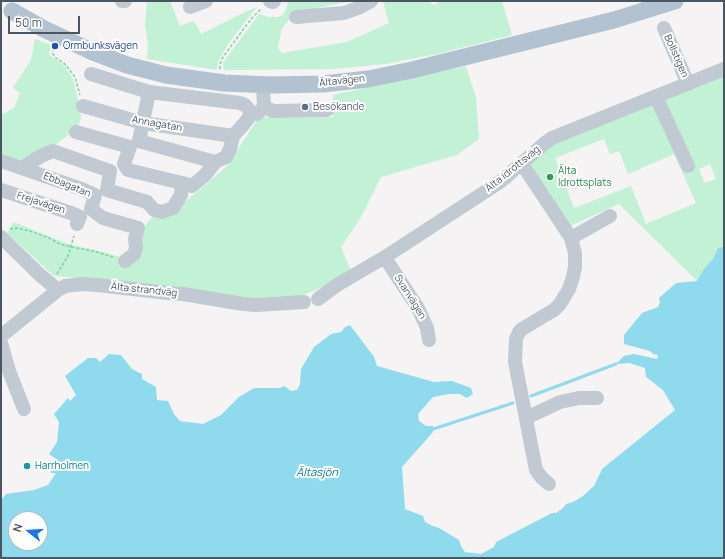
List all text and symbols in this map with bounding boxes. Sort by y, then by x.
scale bar [10,8,82,34]
text: 50 m [15,14,42,31]
street label: Bollstigen [661,33,691,79]
place label: Ormbunksvägen [63,40,138,52]
marker: Ormbunksvägen [50,41,60,51]
street label: Ältavägen [319,73,365,89]
place label: Besökande [313,101,364,113]
marker: Besökande [300,102,310,112]
street label: Annagatan [131,114,183,134]
street label: Älta idrottsväg [483,143,543,195]
place label: Älta Idrottsplats [558,165,611,188]
street label: Ebbagatan [42,170,92,200]
marker: Älta Idrottsplats [545,172,555,182]
street label: Frejavägen [15,190,67,216]
street label: Svanvägen [392,272,428,322]
street label: Älta strandväg [110,281,178,299]
place label: Harrholmen [35,460,89,472]
marker: Harrholmen [22,461,32,471]
water label: Ältasjön [296,466,338,480]
north arrow [8,511,48,551]
text: N [9,522,25,534]

